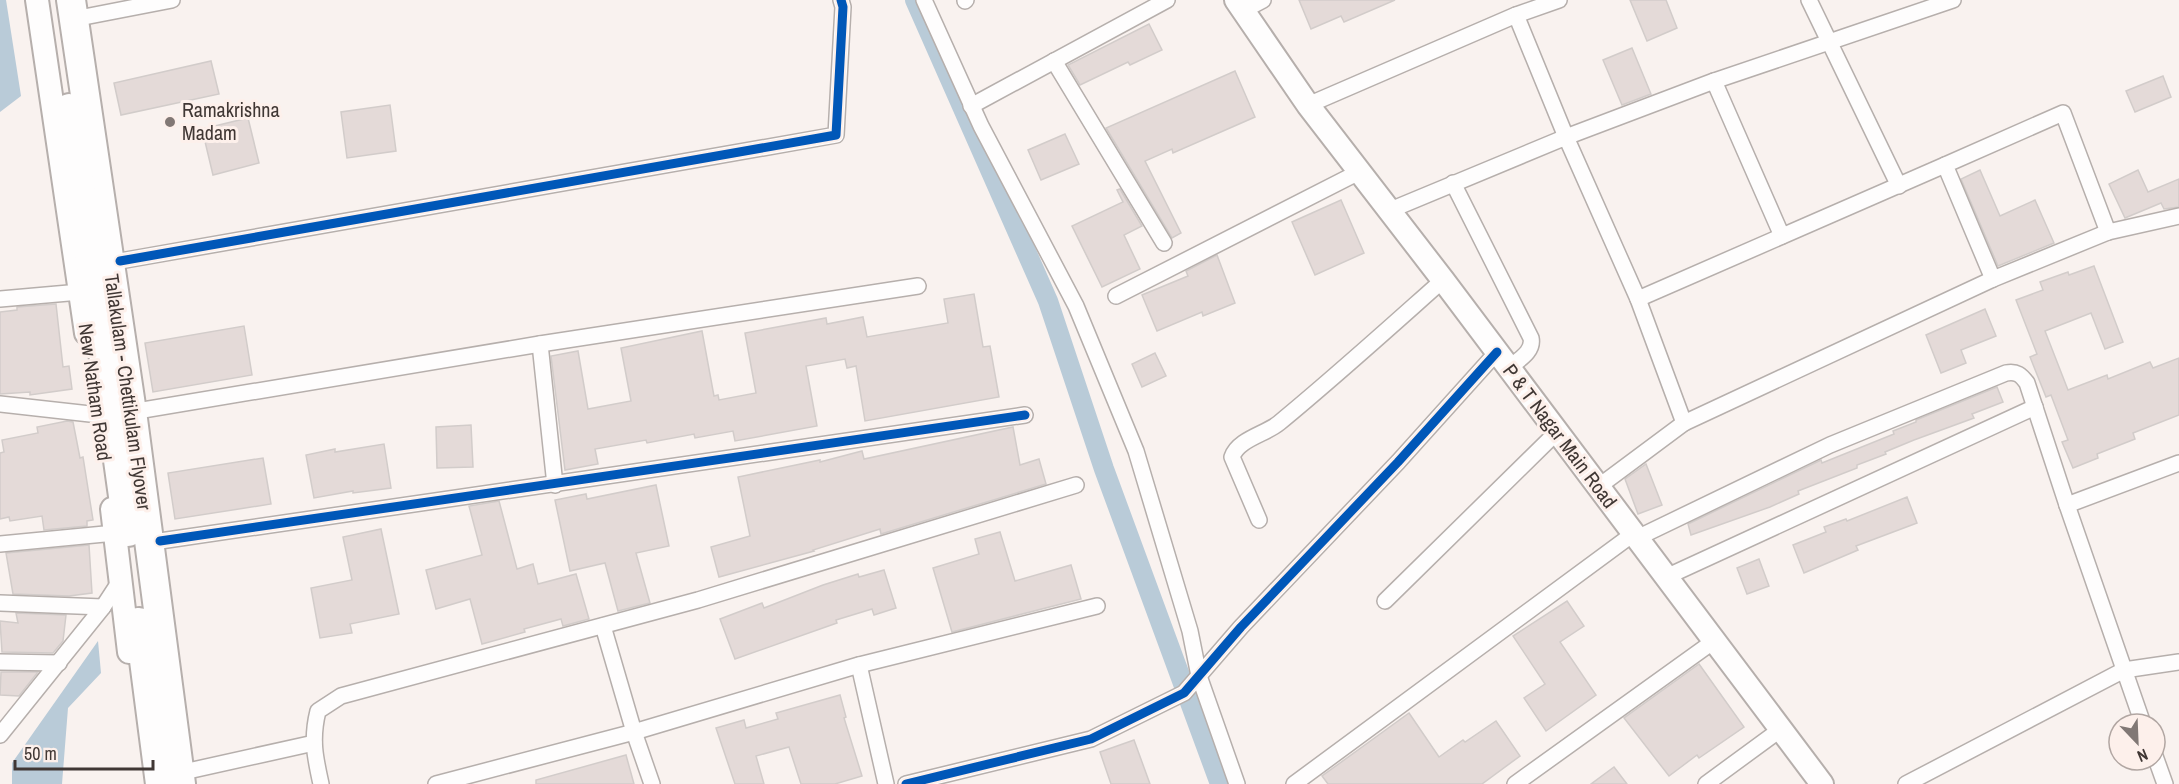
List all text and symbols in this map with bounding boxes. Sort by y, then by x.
place label: Ramakrishna Madam [182,96,280,146]
marker: Ramakrishna Madam [163,115,177,129]
street label: Tallakulam - Chettikulam Flyover [99,272,159,512]
street label: New Natham Road [72,321,119,462]
street label: P & T Nagar Main Road [1497,358,1624,513]
north arrow [2107,712,2167,772]
scale bar [15,733,153,771]
text: 50 m [24,741,57,766]
text: N [2134,744,2152,768]

